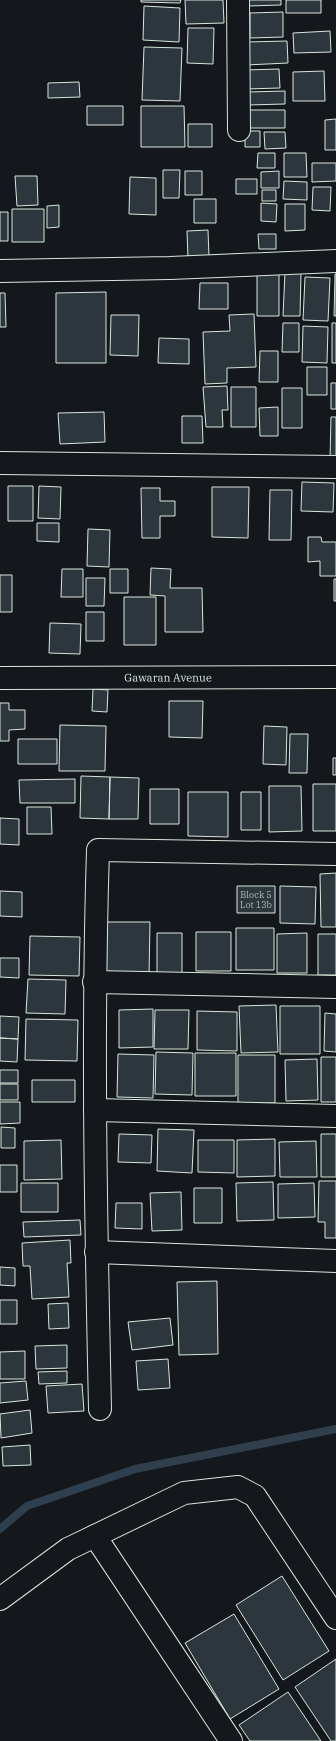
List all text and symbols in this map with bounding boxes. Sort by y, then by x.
street label: Gawaran Avenue [124,670,212,685]
house number: Block 5 Lot 13b [240,889,272,910]

